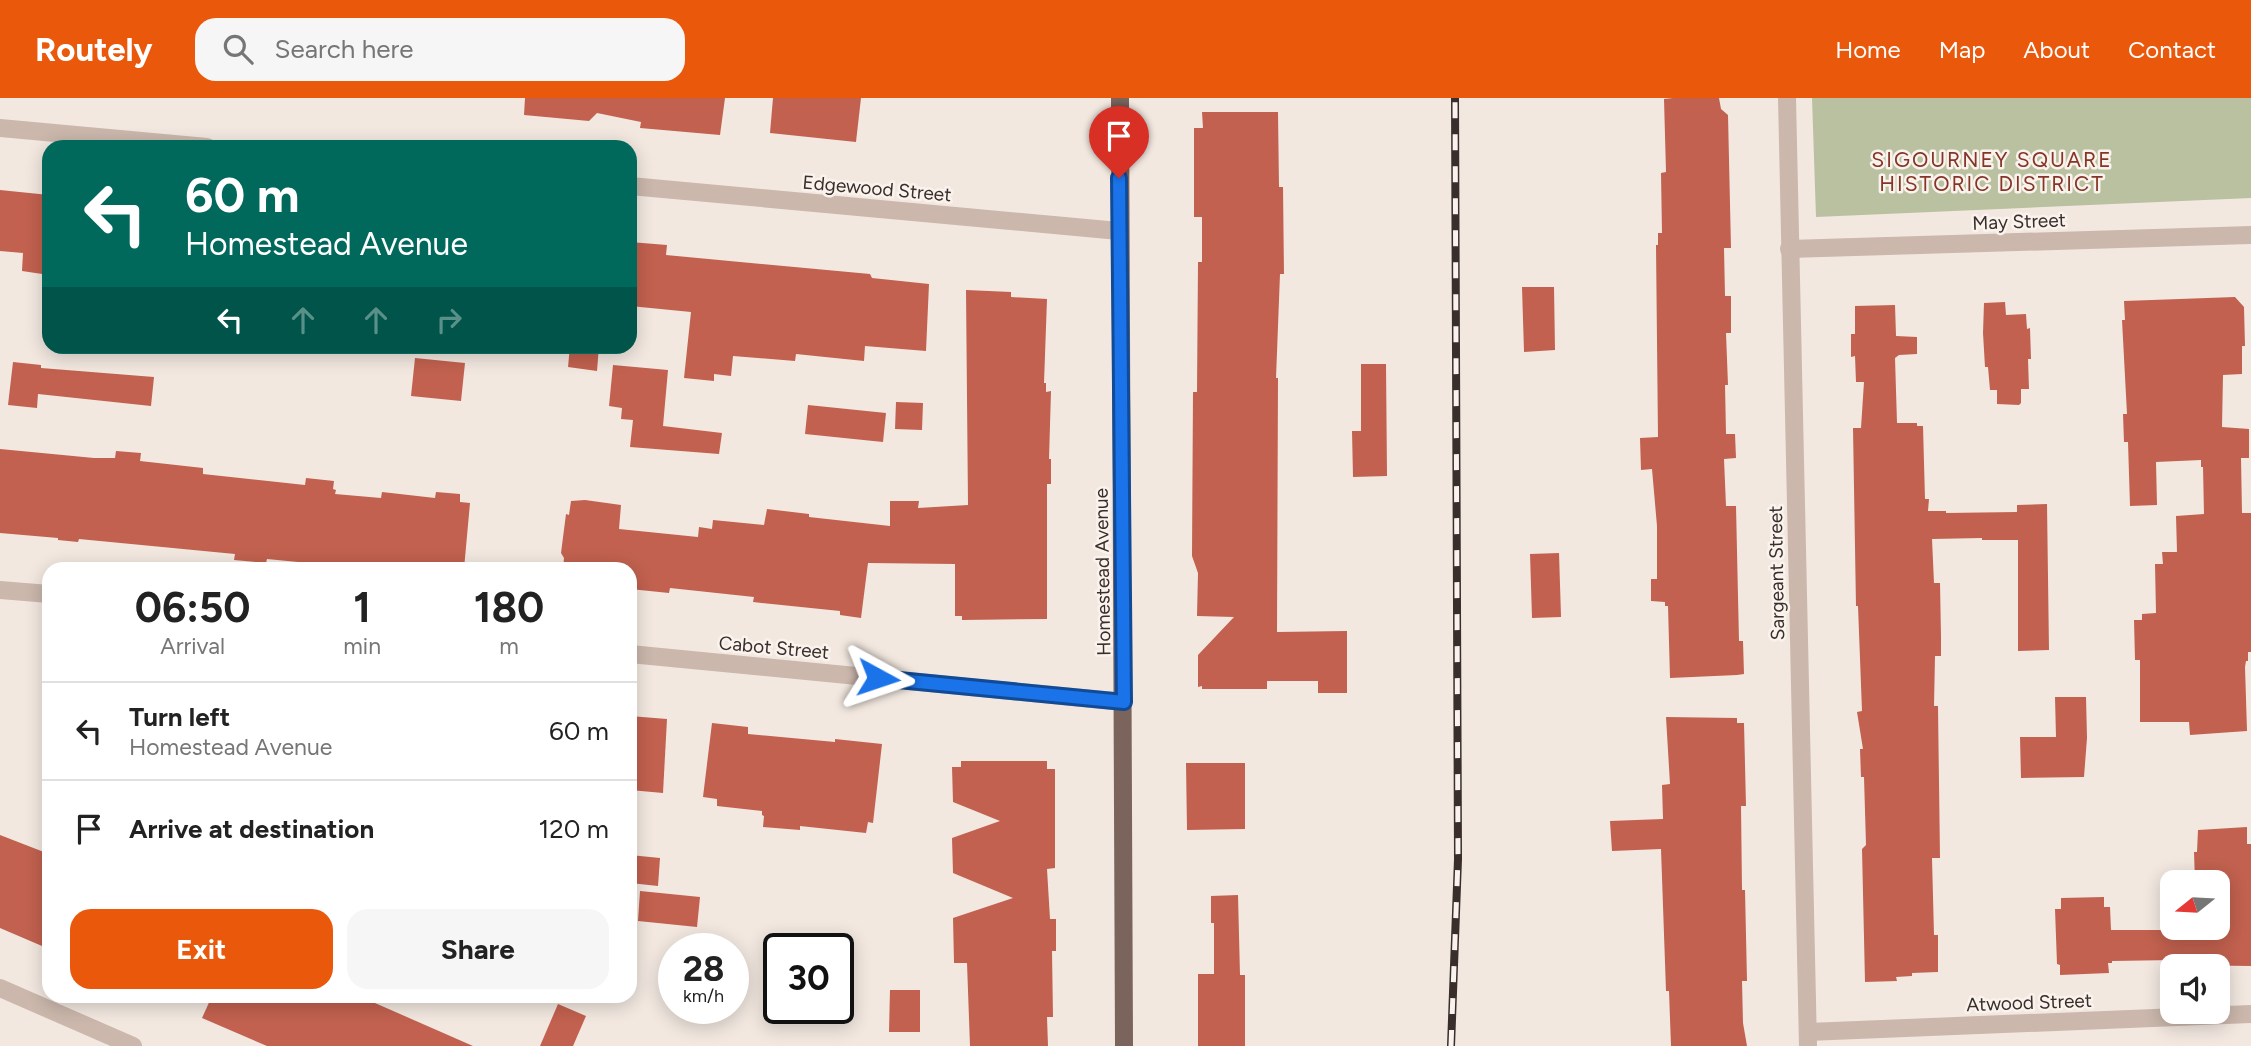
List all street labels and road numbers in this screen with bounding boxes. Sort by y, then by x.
street label: Edgewood Street [802,171,952,206]
street label: May Street [1972,208,2066,235]
street label: Homestead Avenue [1090,488,1115,656]
street label: Sargeant Street [1764,505,1789,641]
street label: Cabot Street [718,631,830,664]
street label: Atwood Street [1966,989,2092,1016]

